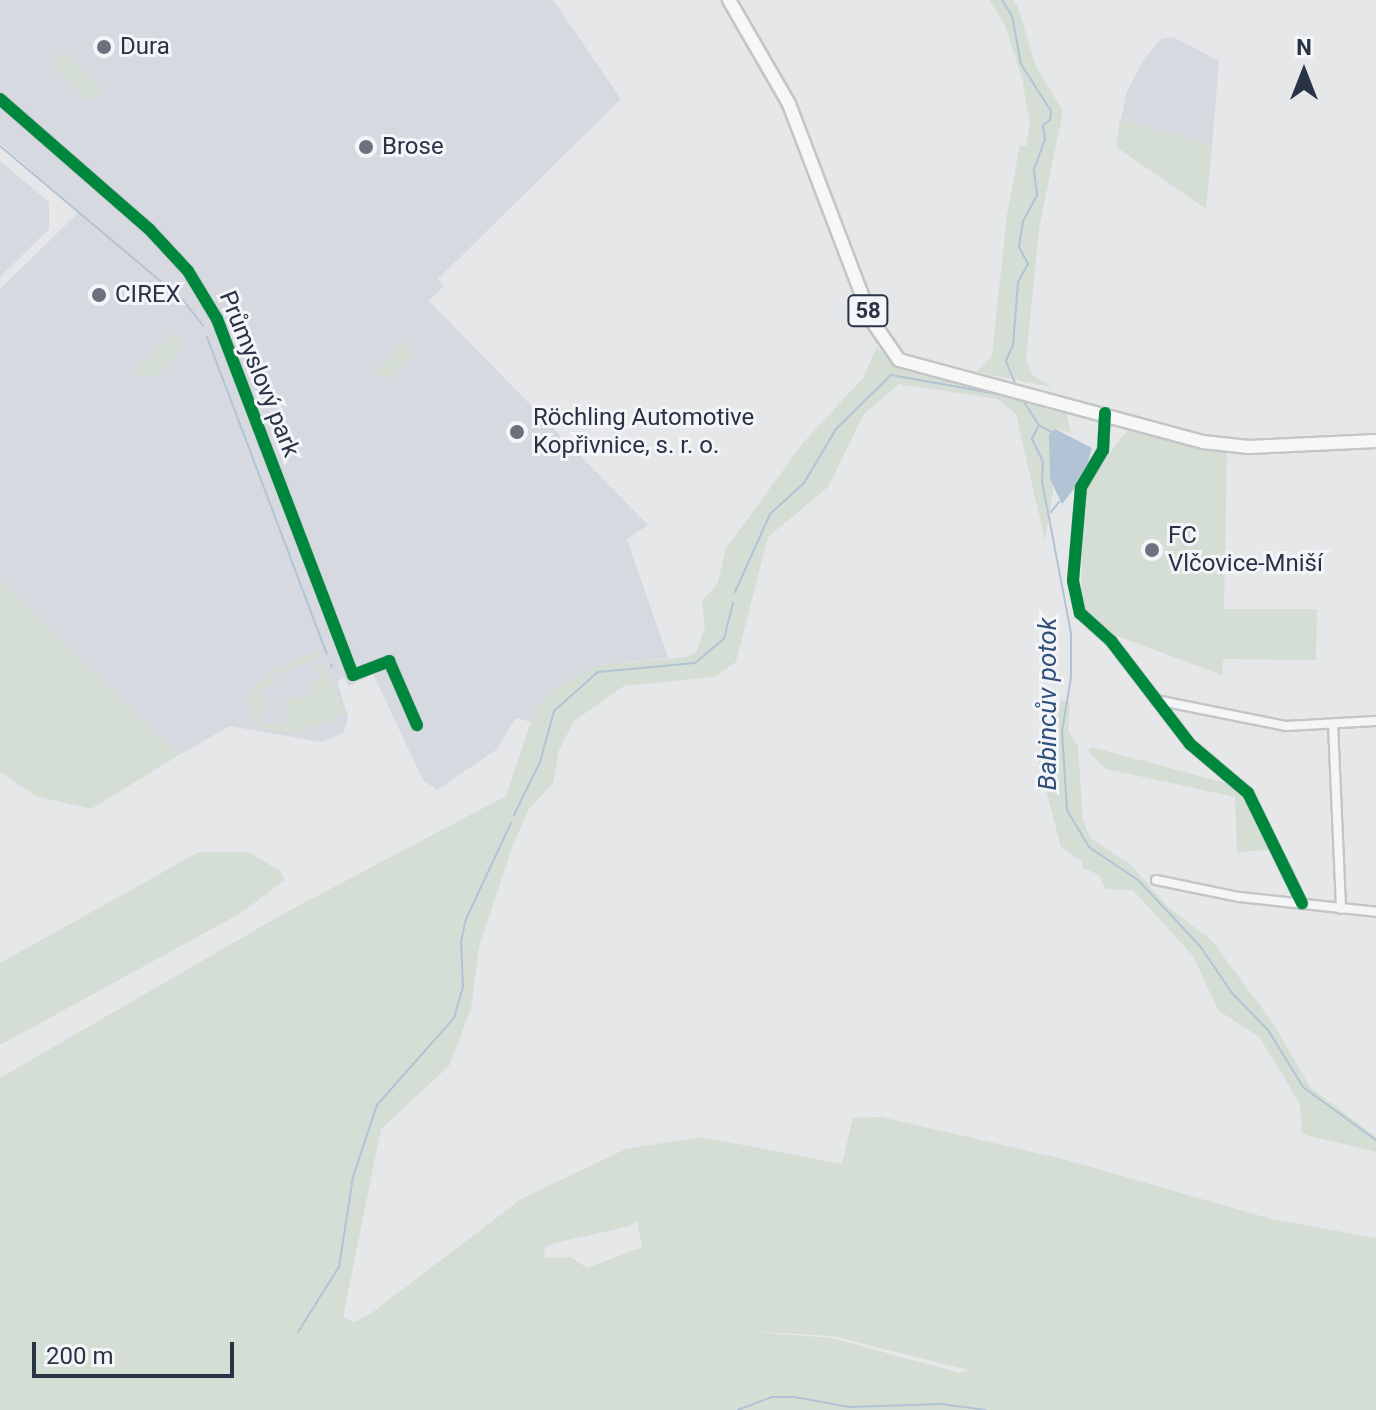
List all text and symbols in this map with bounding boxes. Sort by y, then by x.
north arrow [1264,32,1344,112]
place label: Dura [120,33,170,61]
text: N [1296,35,1312,60]
marker: Dura [95,38,113,56]
place label: Brose [382,133,444,161]
marker: Brose [357,138,375,156]
place label: CIREX [115,281,181,309]
marker: CIREX [90,286,108,304]
street label: Průmyslový park [213,287,305,461]
road number: 58 [846,293,890,329]
place label: Röchling Automotive Kopřivnice, s. r. o. [533,404,754,460]
marker: Röchling Automotive Kopřivnice, s. r. o. [508,423,526,441]
place label: FC Vlčovice-Mniší [1168,522,1323,578]
marker: FC Vlčovice-Mniší [1143,541,1161,559]
water label: Babincův potok [1032,617,1064,791]
scale bar [36,1326,238,1376]
text: 200 m [46,1342,113,1370]

